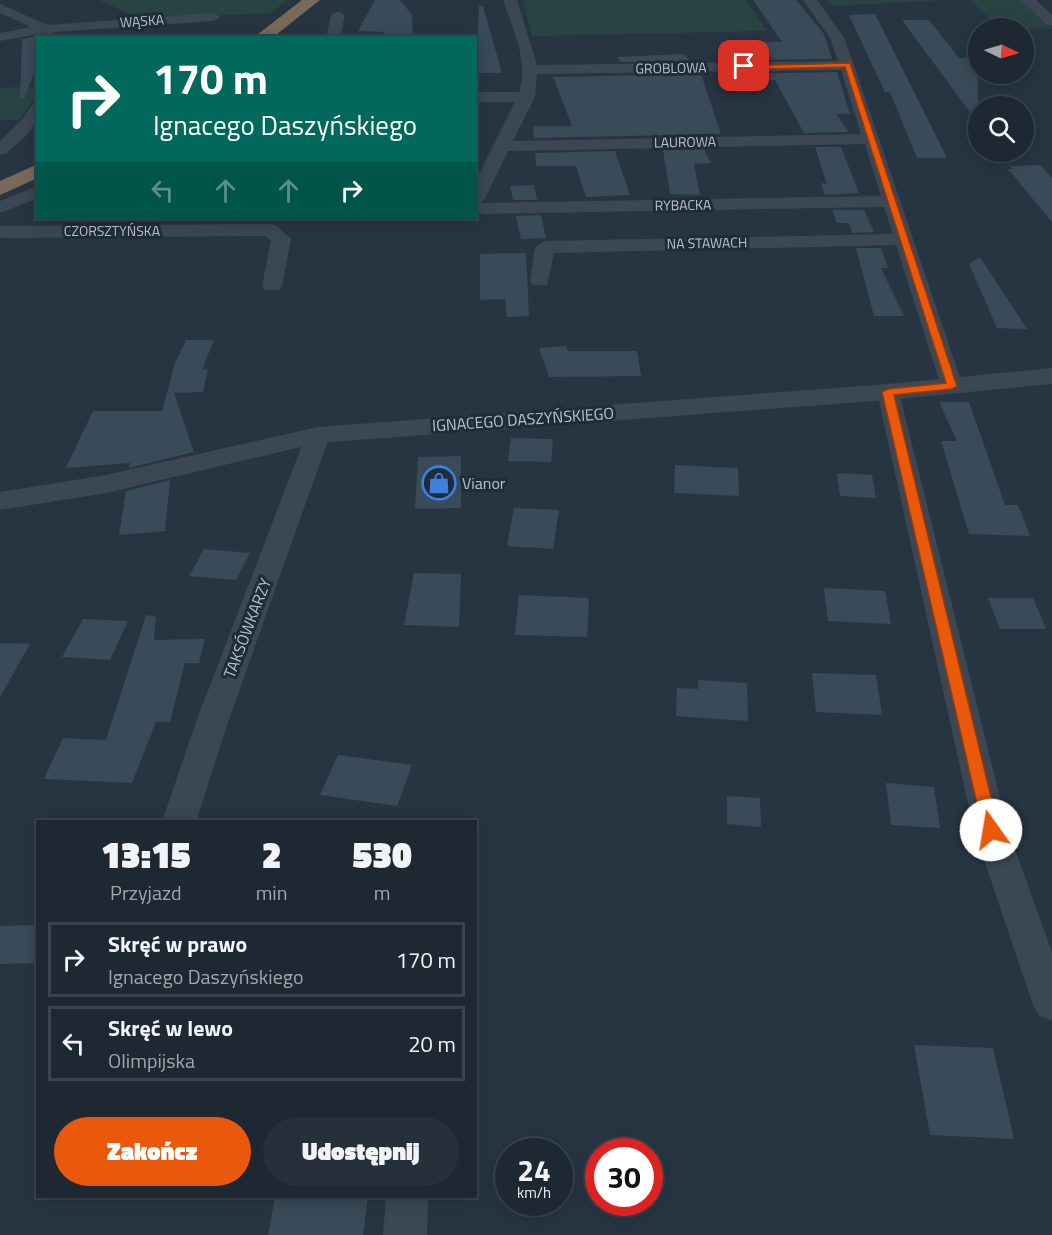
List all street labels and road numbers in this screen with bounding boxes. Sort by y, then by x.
street label: WĄSKA [119,8,165,33]
street label: GROBLOWA [635,56,707,79]
street label: LAUROWA [654,130,717,153]
street label: RYBACKA [655,193,712,215]
street label: CZORSZTYŃSKA [64,220,161,241]
street label: NA STAWACH [667,231,747,254]
street label: IGNACEGO DASZYŃSKIEGO [431,401,615,437]
street label: TAKSÓWKARZY [217,574,277,681]

